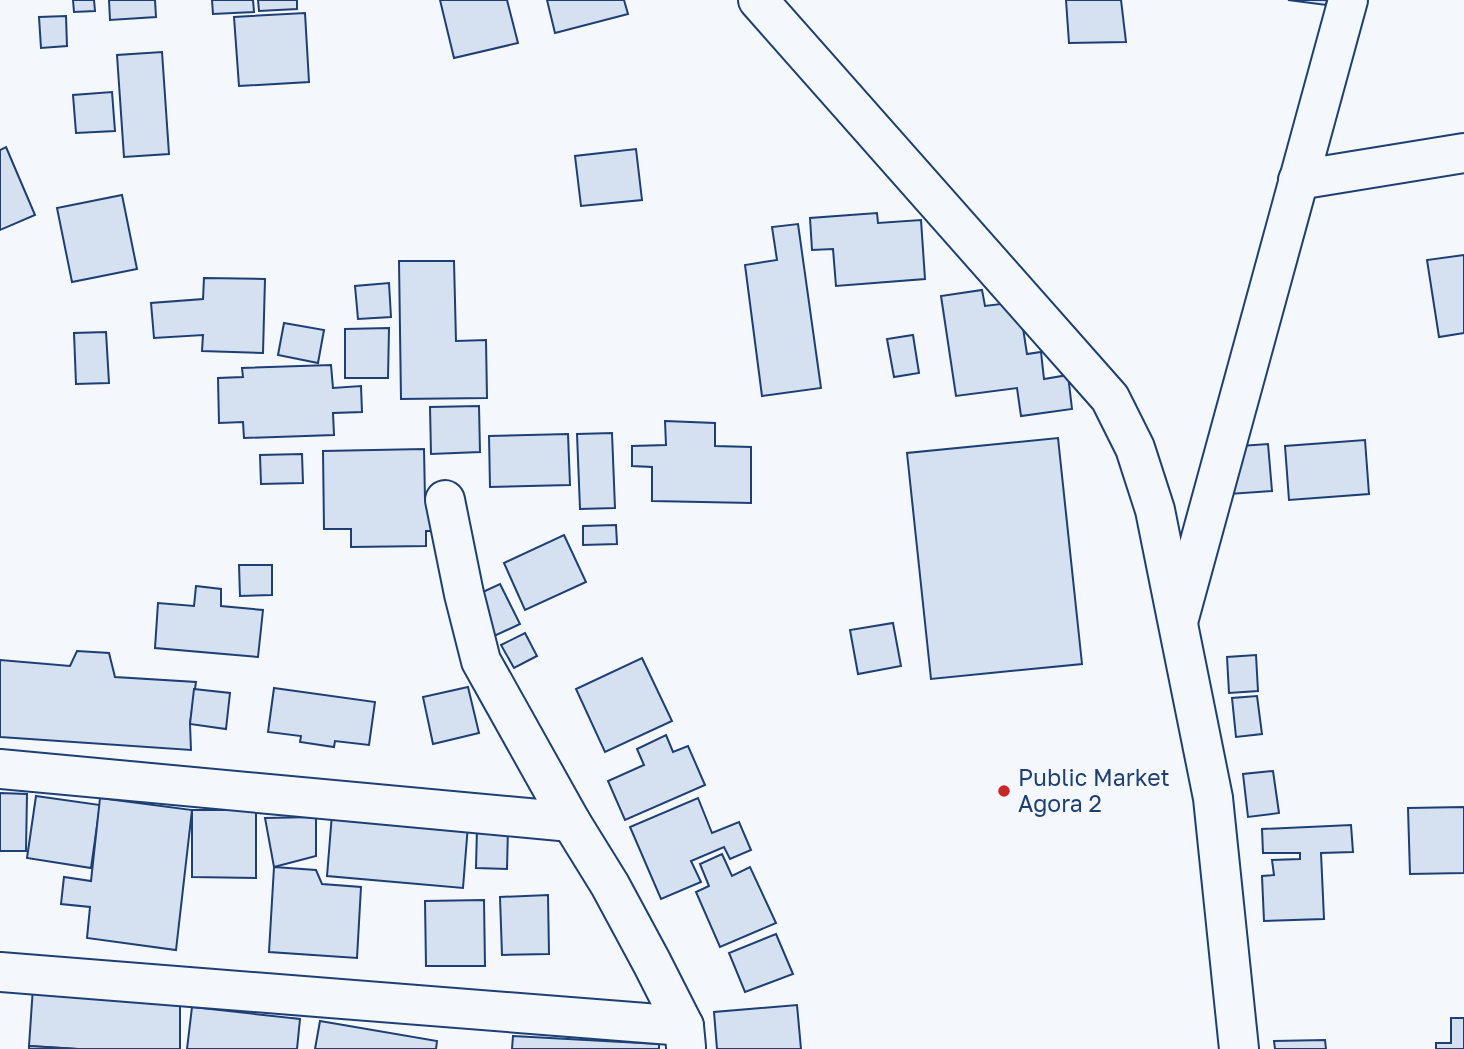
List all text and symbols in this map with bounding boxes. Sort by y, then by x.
place label: Public Market Agora 2 [1018,763,1170,817]
marker: Public Market Agora 2 [996,783,1012,799]

